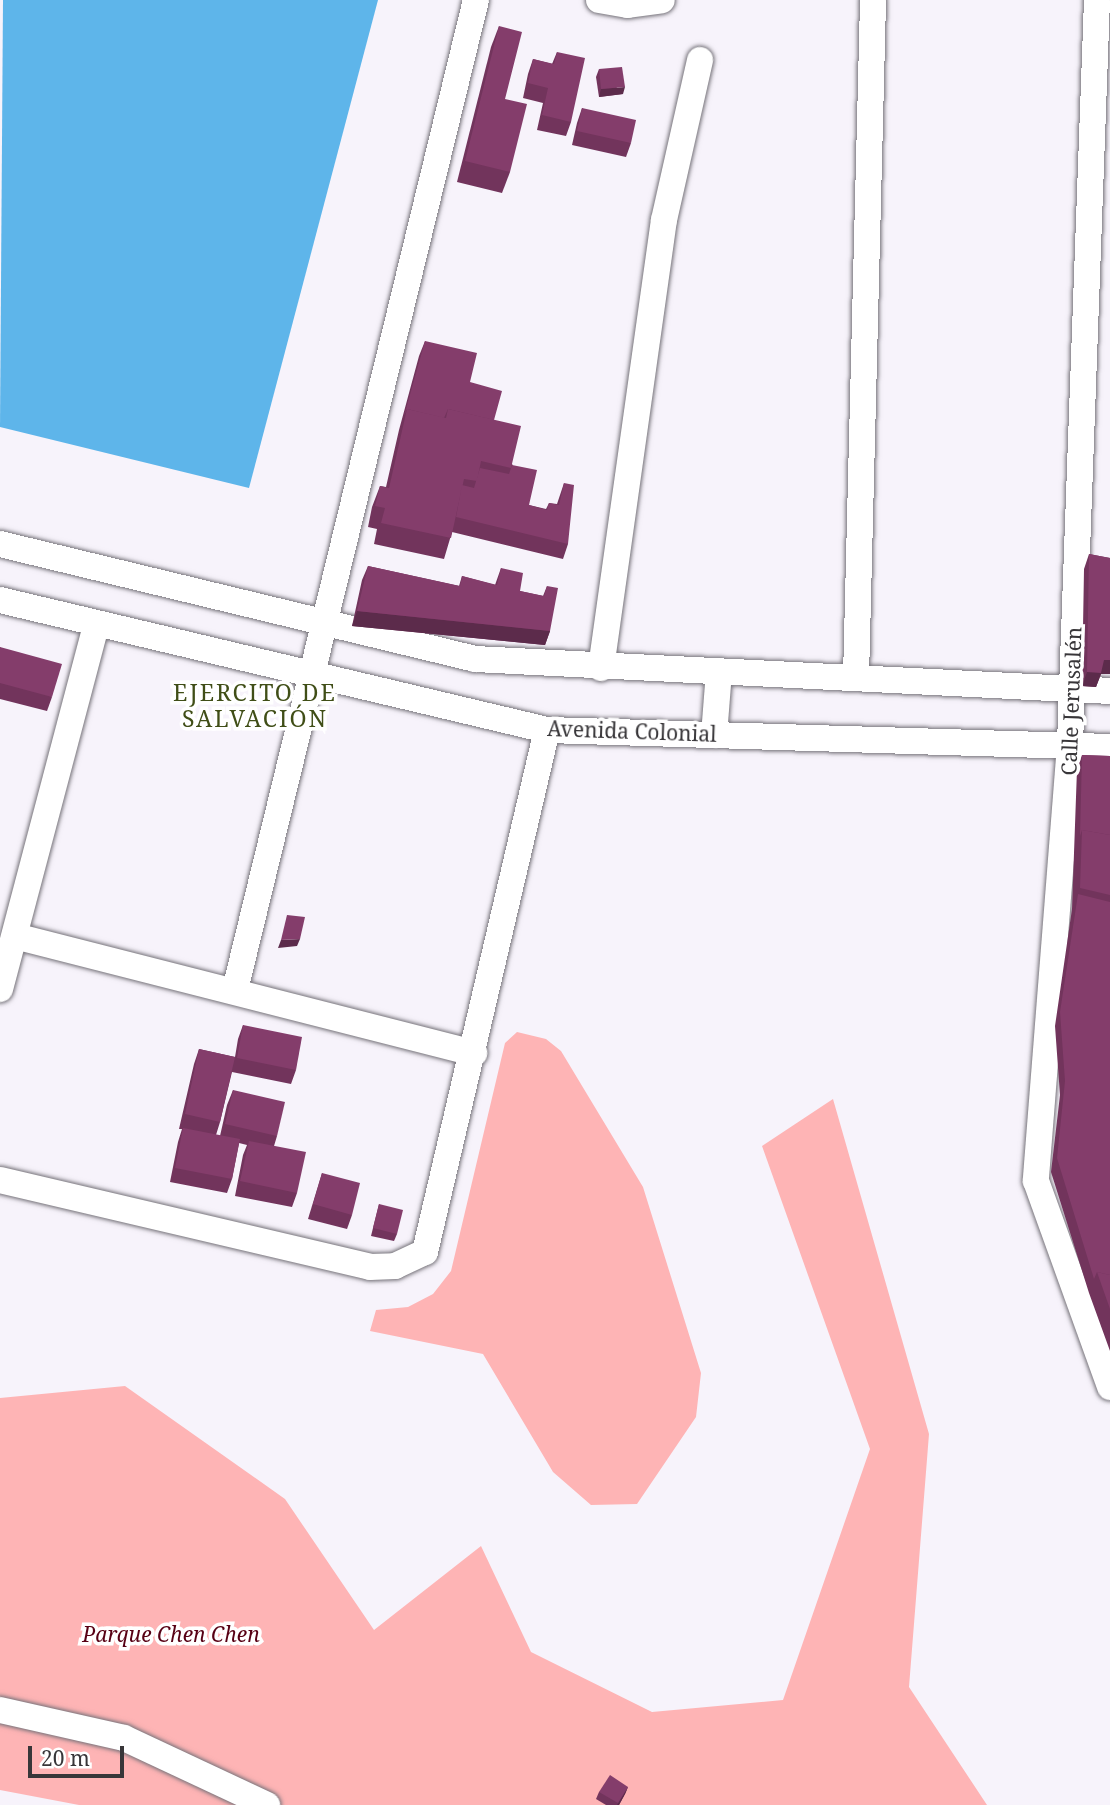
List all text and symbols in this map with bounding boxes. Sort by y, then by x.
street label: Calle Jerusalén [1056,626,1086,776]
district label: EJERCITO DE SALVACIÓN [174,678,336,732]
street label: Avenida Colonial [547,715,717,747]
park label: Parque Chen Chen [82,1621,260,1647]
scale bar [32,1731,128,1775]
text: 20 m [41,1744,90,1772]

